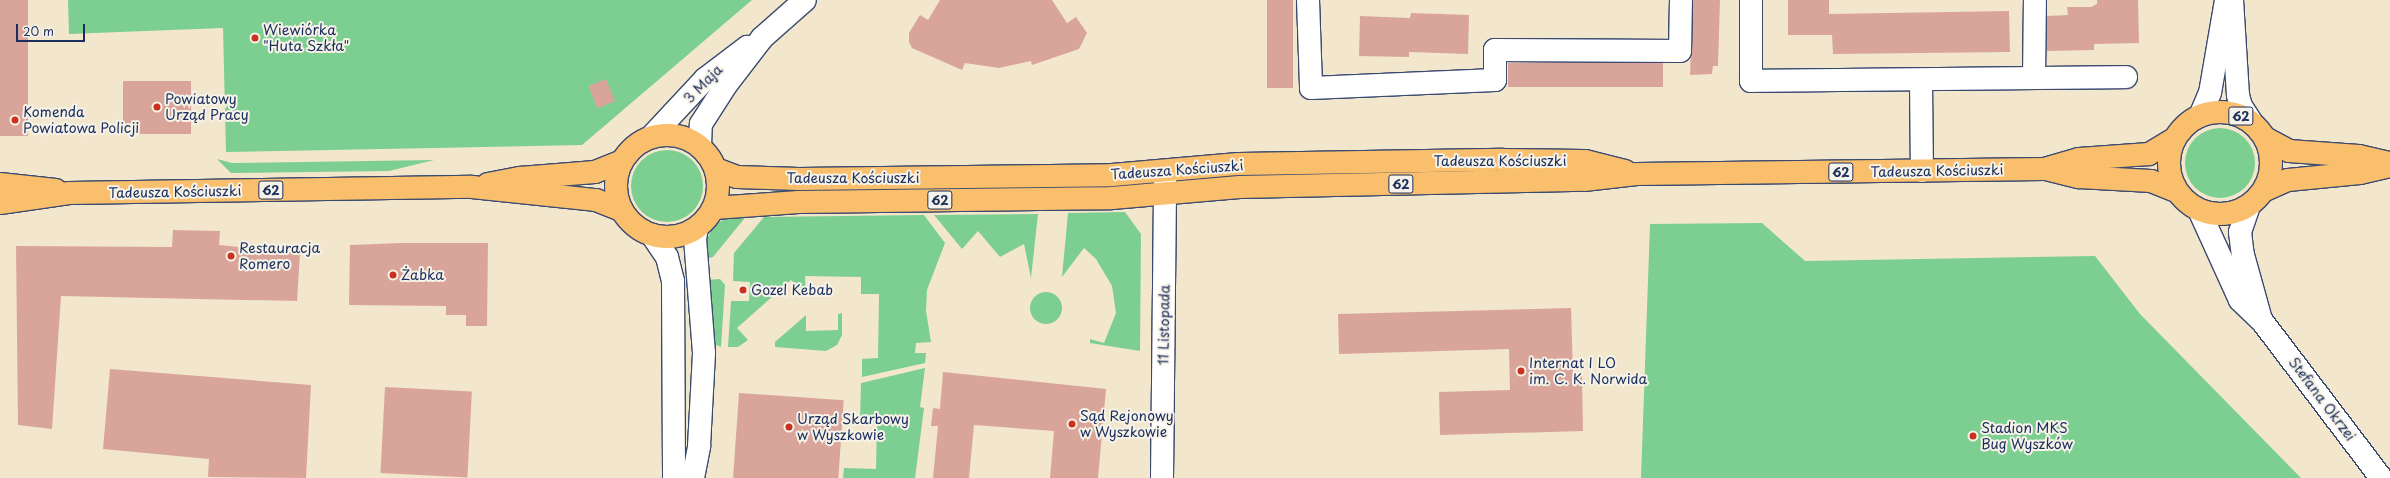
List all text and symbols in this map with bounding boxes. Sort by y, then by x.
scale bar [18,16,87,42]
text: 20 m [23,22,54,40]
place label: Wiewiórka "Huta Szkła" [263,22,349,54]
marker: Wiewiórka "Huta Szkła" [250,33,260,43]
street label: 3 Maja [680,61,726,107]
place label: Powiatowy Urząd Pracy [165,91,249,124]
marker: Powiatowy Urząd Pracy [152,102,162,112]
place label: Komenda Powiatowa Policji [23,104,139,136]
road number: 62 [2228,105,2254,127]
marker: Komenda Powiatowa Policji [10,115,20,125]
street label: Tadeusza Kościuszki [1433,153,1567,169]
street label: Tadeusza Kościuszki [1109,157,1245,183]
road number: 62 [1828,161,1854,183]
street label: Tadeusza Kościuszki [1870,161,2004,181]
street label: Tadeusza Kościuszki [786,170,920,186]
road number: 62 [1388,173,1414,195]
road number: 62 [258,179,284,201]
street label: Tadeusza Kościuszki [108,182,242,202]
road number: 62 [927,189,953,211]
place label: Restauracja Romero [239,240,320,272]
marker: Restauracja Romero [226,251,236,261]
place label: Żabka [401,267,444,283]
marker: Żabka [388,270,398,280]
place label: Gozel Kebab [751,282,832,298]
street label: 11 Listopada [1155,284,1173,366]
marker: Gozel Kebab [738,285,748,295]
street label: Stefana Okrzei [2285,354,2359,444]
place label: Internat I LO im. C. K. Norwida [1529,355,1648,388]
marker: Internat I LO im. C. K. Norwida [1516,366,1526,376]
place label: Sąd Rejonowy w Wyszkowie [1080,408,1174,440]
place label: Urząd Skarbowy w Wyszkowie [797,411,909,444]
marker: Sąd Rejonowy w Wyszkowie [1067,419,1077,429]
place label: Stadion MKS Bug Wyszków [1981,420,2073,452]
marker: Urząd Skarbowy w Wyszkowie [784,422,794,432]
marker: Stadion MKS Bug Wyszków [1968,431,1978,441]

